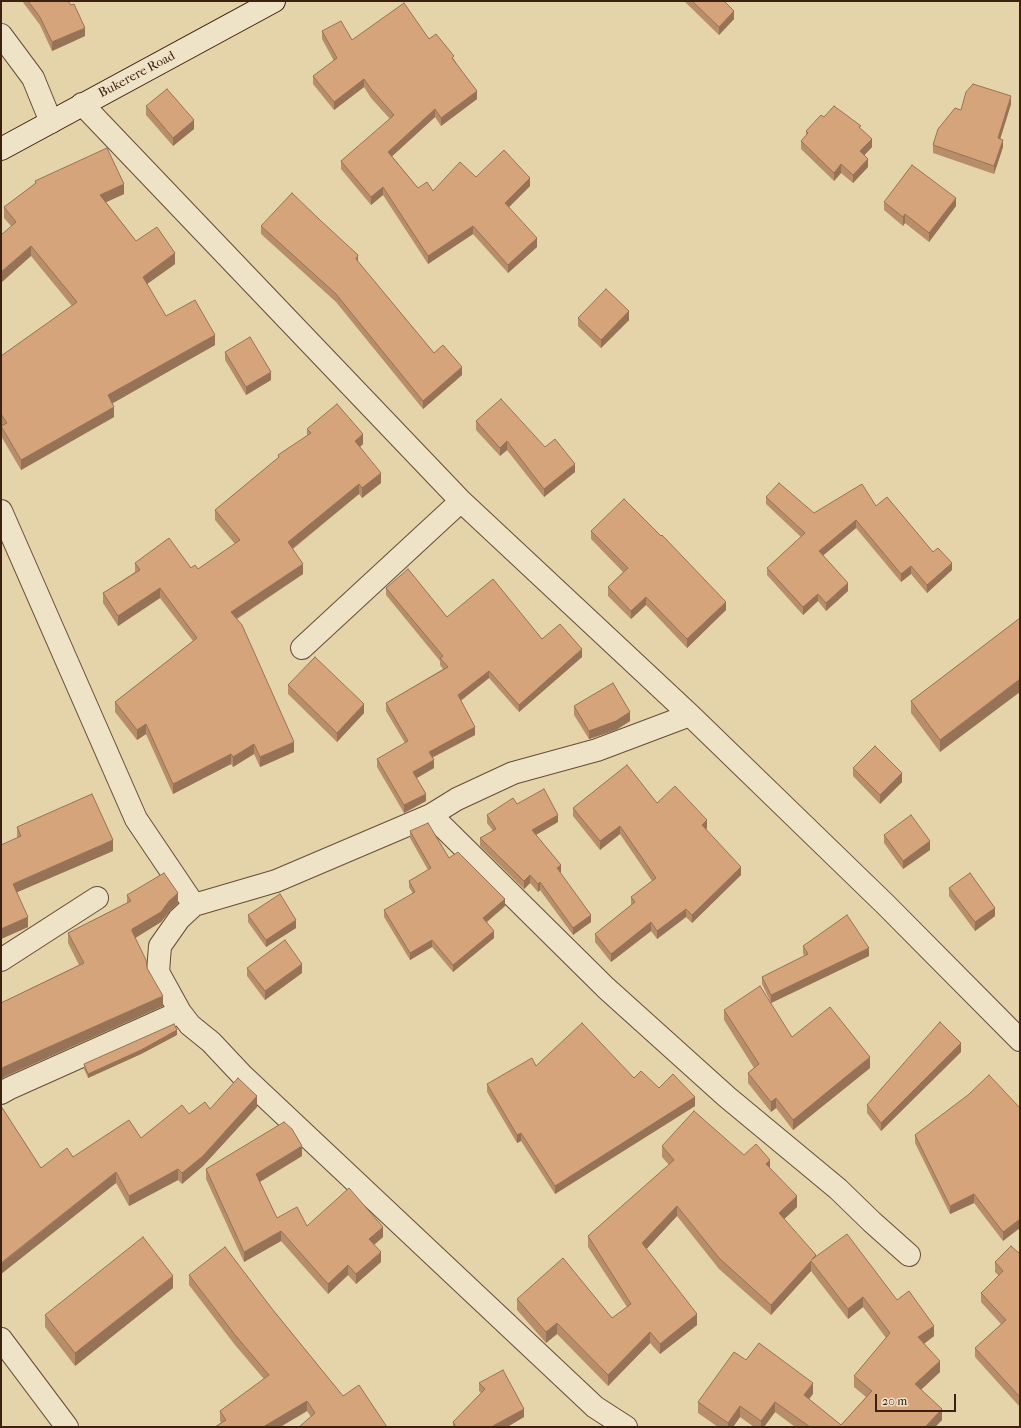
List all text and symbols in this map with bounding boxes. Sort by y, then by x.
street label: Bukerere Road [96,48,178,102]
scale bar [877,1386,958,1412]
text: 20 m [882,1394,907,1408]

